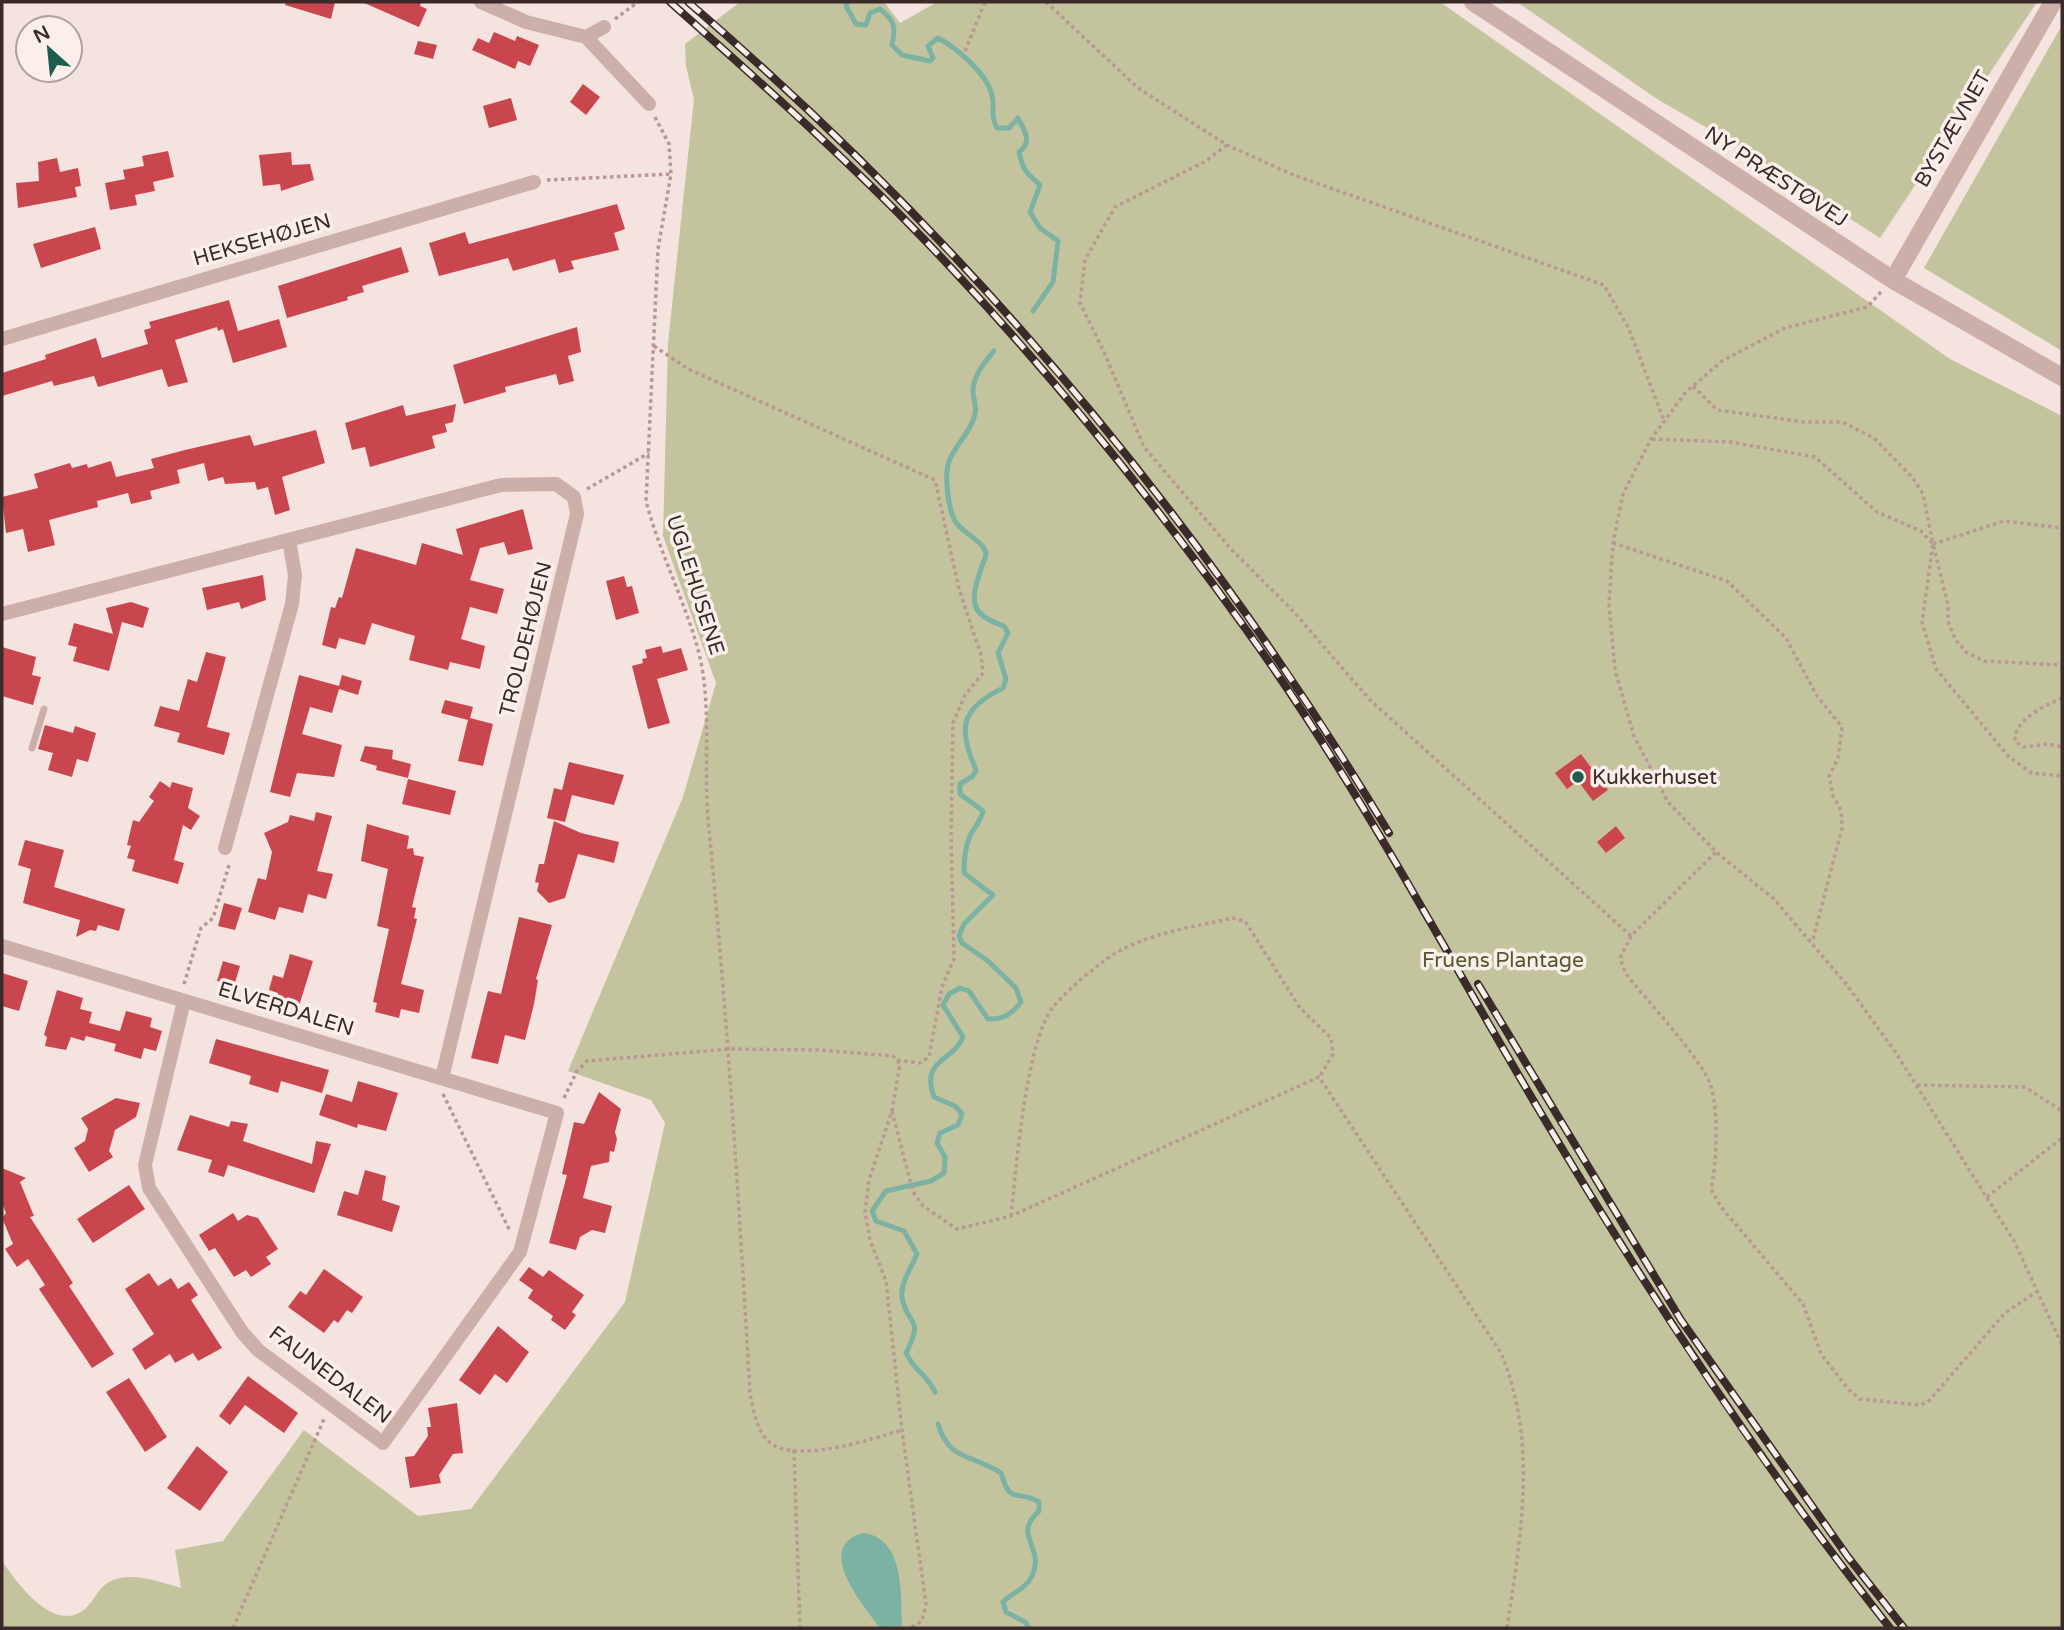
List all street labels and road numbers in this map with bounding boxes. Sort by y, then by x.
street label: BYSTÆVNET [1910,66,1997,192]
street label: NY PRÆSTØVEJ [1700,121,1852,233]
street label: HEKSEHØJEN [190,208,334,272]
street label: UGLEHUSENE [661,512,729,658]
street label: TROLDEHØJEN [495,559,557,719]
street label: ELVERDALEN [215,976,357,1042]
street label: FAUNEDALEN [264,1321,396,1429]

